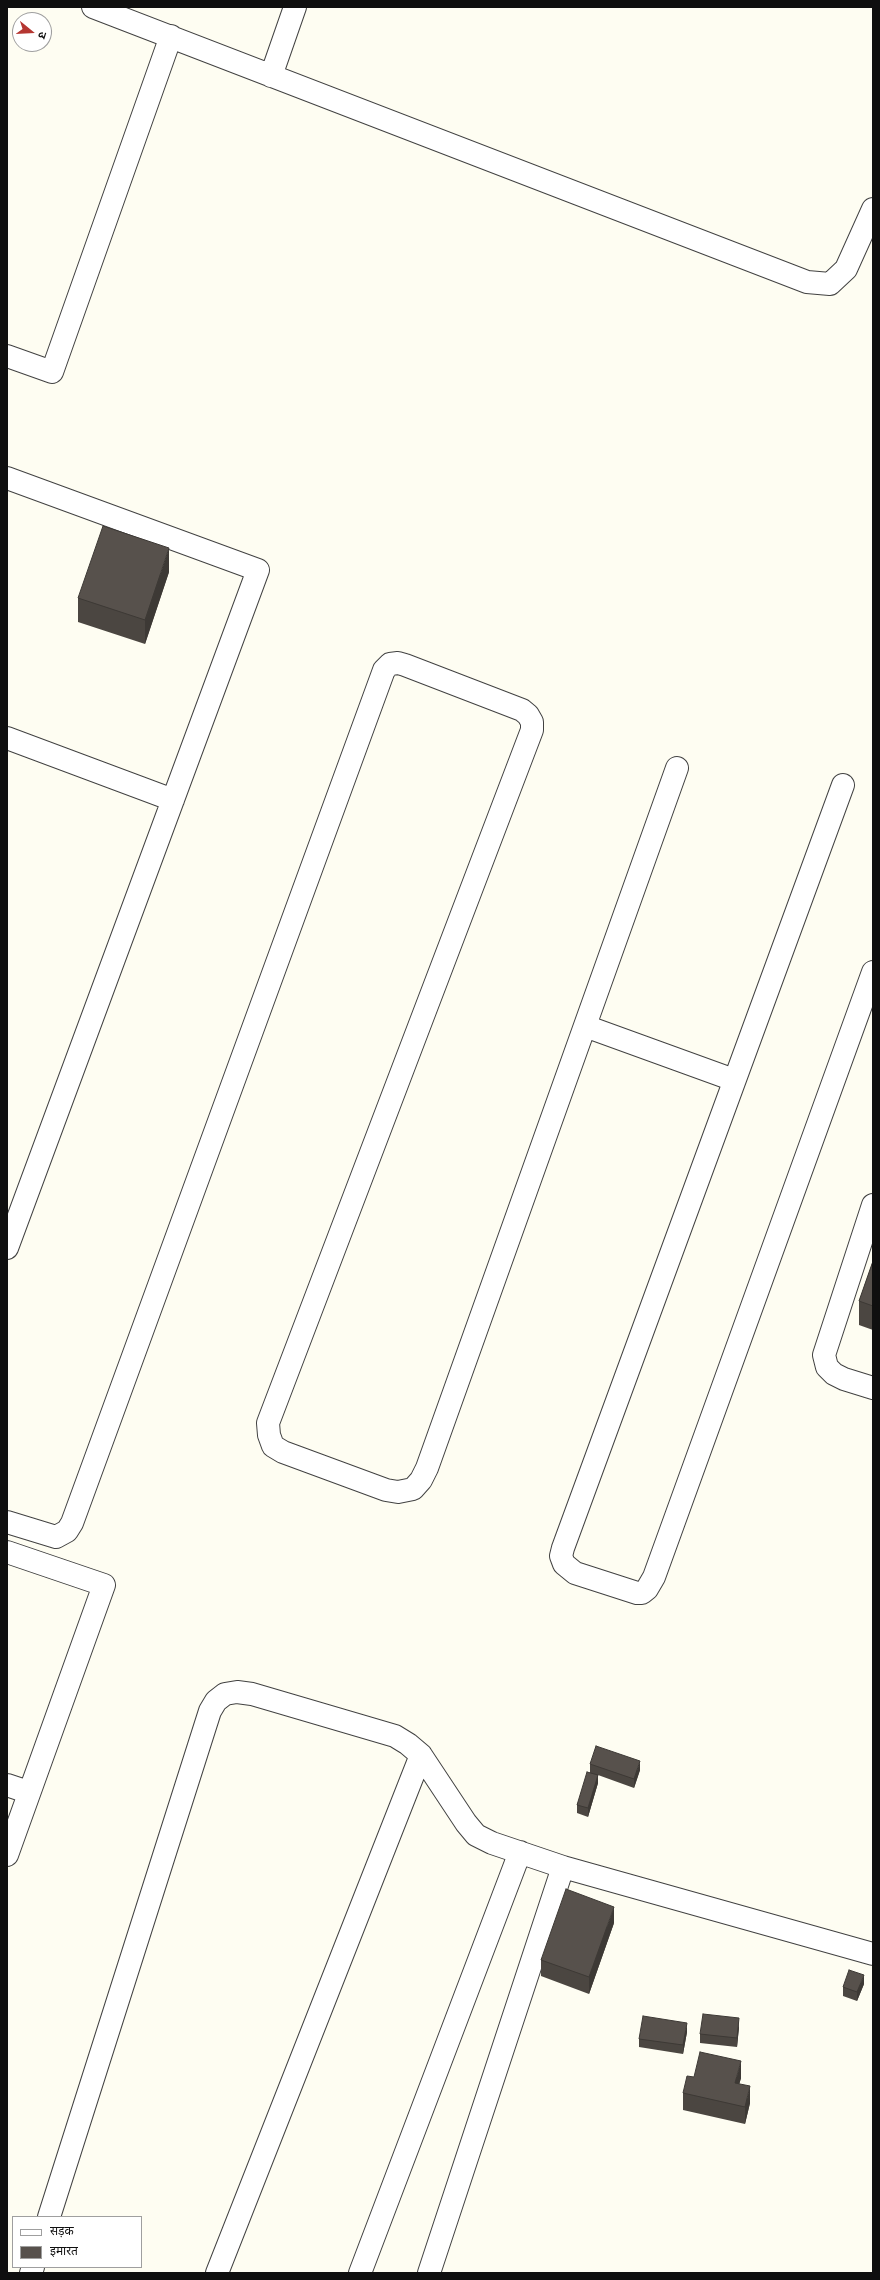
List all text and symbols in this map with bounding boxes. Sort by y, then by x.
north arrow [12,12,52,52]
text: उ [36,30,49,40]
legend [12,2216,142,2268]
text: सड़क [50,2224,74,2238]
text: इमारत [50,2244,78,2258]

